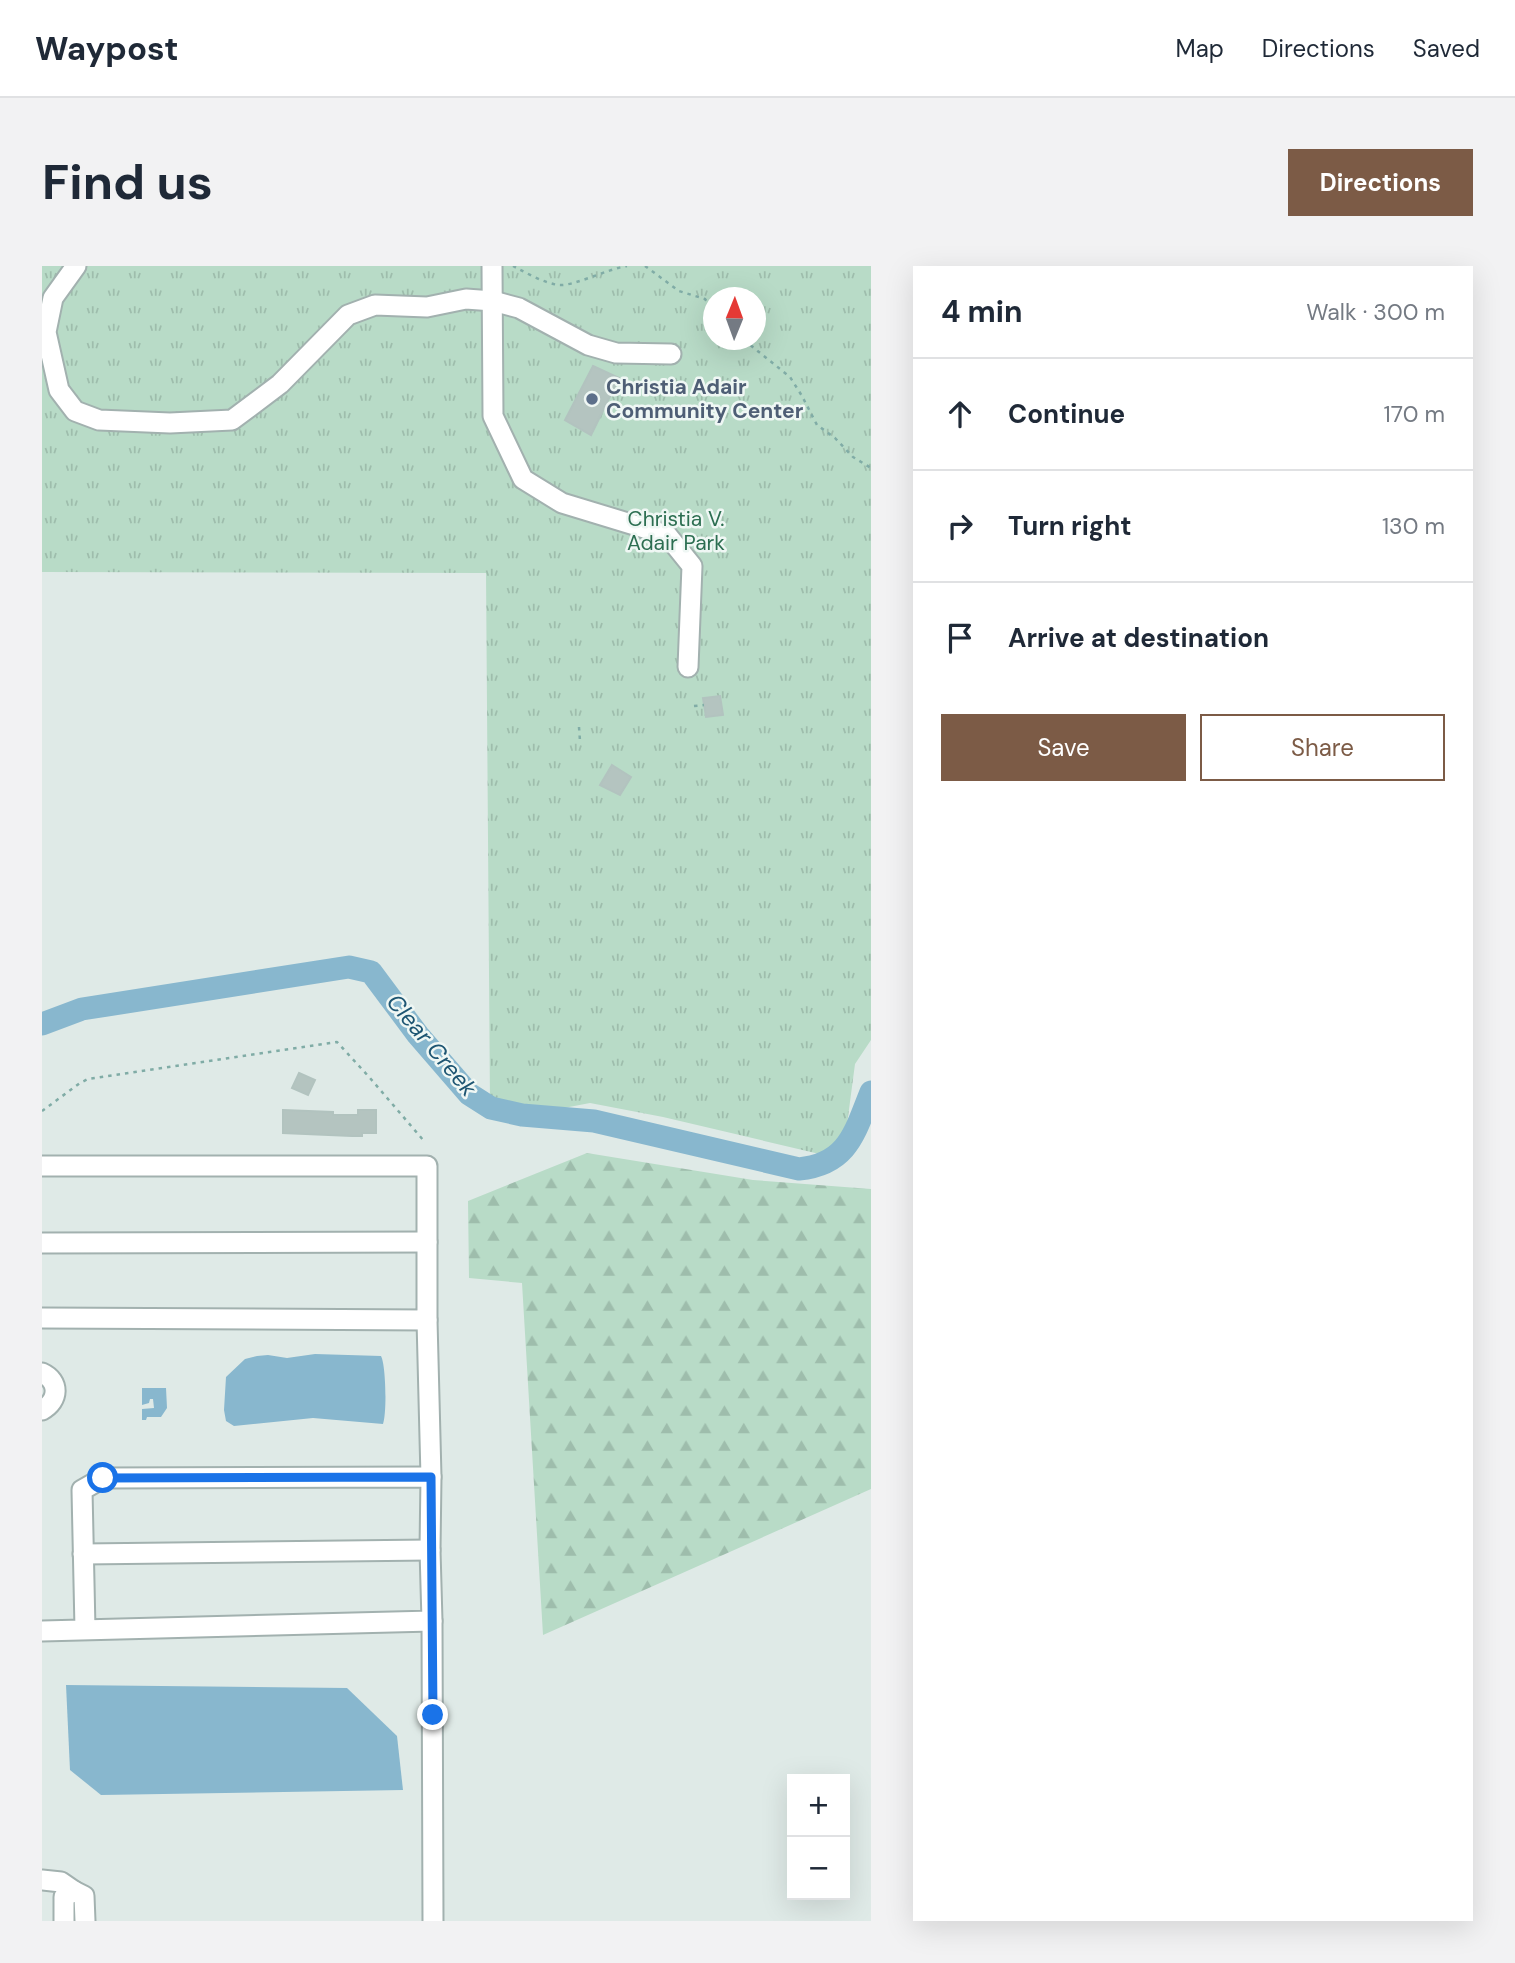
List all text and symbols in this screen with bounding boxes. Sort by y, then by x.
text: Waypost [35,27,178,70]
text: Map [1176,33,1224,64]
text: Directions [1262,33,1375,64]
text: Saved [1413,33,1480,64]
button: Directions [1288,149,1473,216]
text: Find us [42,150,213,214]
north arrow [703,287,766,350]
text: 4 min [941,292,1023,331]
text: Walk · 300 m [1306,297,1445,327]
place label: Christia Adair Community Center [606,373,804,425]
marker: Christia Adair Community Center [584,391,600,407]
icon: ahead [941,395,979,433]
text: Continue [1008,397,1125,431]
text: 170 m [1384,399,1445,429]
park label: Christia V. Adair Park [627,505,725,557]
icon: right [941,507,979,545]
text: Turn right [1008,509,1132,543]
text: 130 m [1382,511,1445,541]
icon: arrive [941,619,979,657]
text: Arrive at destination [1008,621,1269,655]
button: Save [941,714,1186,781]
button: Share [1200,714,1445,781]
water label: Clear Creek [380,987,484,1103]
route start [87,1462,118,1493]
route end [417,1699,448,1730]
map controls [787,1774,850,1900]
button: + [787,1774,850,1837]
button: − [787,1837,850,1900]

